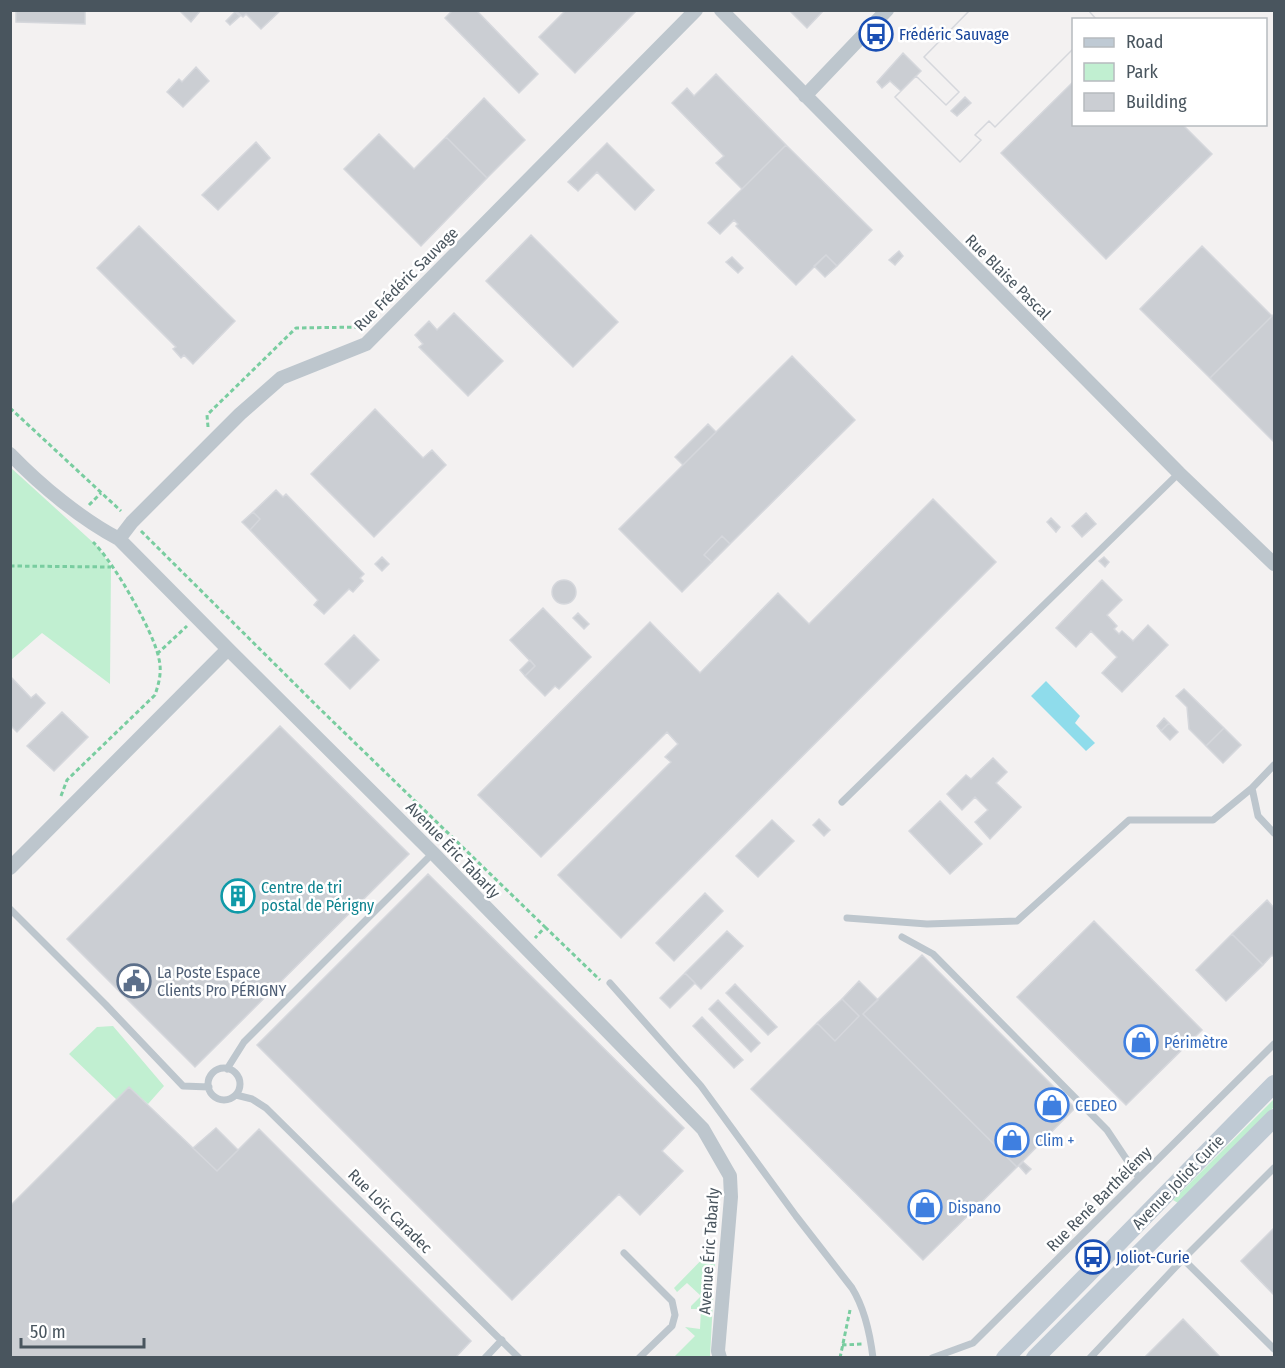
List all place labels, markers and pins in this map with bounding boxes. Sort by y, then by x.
bus stop icon: Frédéric Sauvage [858,16,894,52]
place label: Frédéric Sauvage [899,25,1009,44]
building icon: Centre de tri postal de Périgny [220,878,256,914]
place label: Centre de tri postal de Périgny [261,878,375,915]
public building icon: La Poste Espace Clients Pro PÉRIGNY [116,963,152,999]
place label: La Poste Espace Clients Pro PÉRIGNY [157,963,286,1000]
shop icon: Périmètre [1123,1024,1159,1060]
place label: Périmètre [1164,1033,1228,1052]
shop icon: CEDEO [1034,1087,1070,1123]
place label: CEDEO [1075,1096,1117,1115]
shop icon: Clim + [994,1122,1030,1158]
place label: Clim + [1035,1131,1075,1150]
shop icon: Dispano [907,1189,943,1225]
place label: Dispano [948,1198,1001,1217]
bus stop icon: Joliot-Curie [1075,1239,1111,1275]
place label: Joliot-Curie [1116,1248,1190,1267]

